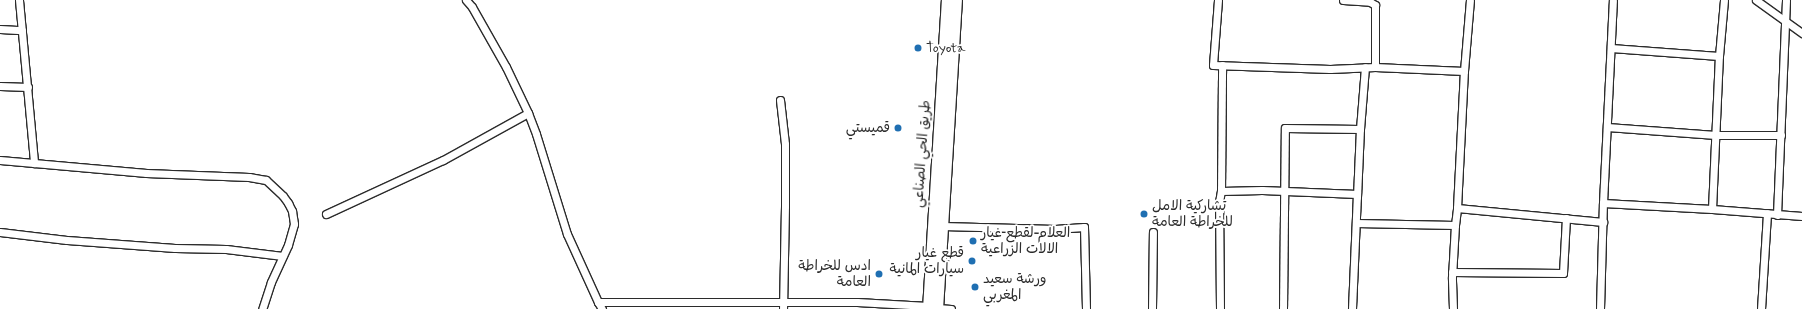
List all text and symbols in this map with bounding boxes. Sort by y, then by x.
place label: Toyota [926,40,965,56]
marker: Toyota [913,43,923,53]
street label: طريق الحي الصناعي [910,100,934,208]
place label: قميستي [846,120,890,136]
marker: قميستي [893,123,903,133]
place label: تشاركية الامل للخراطة العامة [1152,198,1233,230]
marker: تشاركية الامل للخراطة العامة [1139,209,1149,219]
place label: العلام لقطع غيار الالات الزراعية [981,225,1070,258]
marker: العلام لقطع غيار الالات الزراعية [968,236,978,246]
place label: قطع غيار سيارات المانية [890,245,964,278]
marker: قطع غيار سيارات المانية [967,256,977,266]
place label: ادس للخراطة العامة [798,258,871,290]
marker: ادس للخراطة العامة [874,269,884,279]
place label: ورشة سعيد المغربي [983,271,1046,304]
marker: ورشة سعيد المغربي [970,282,980,292]

